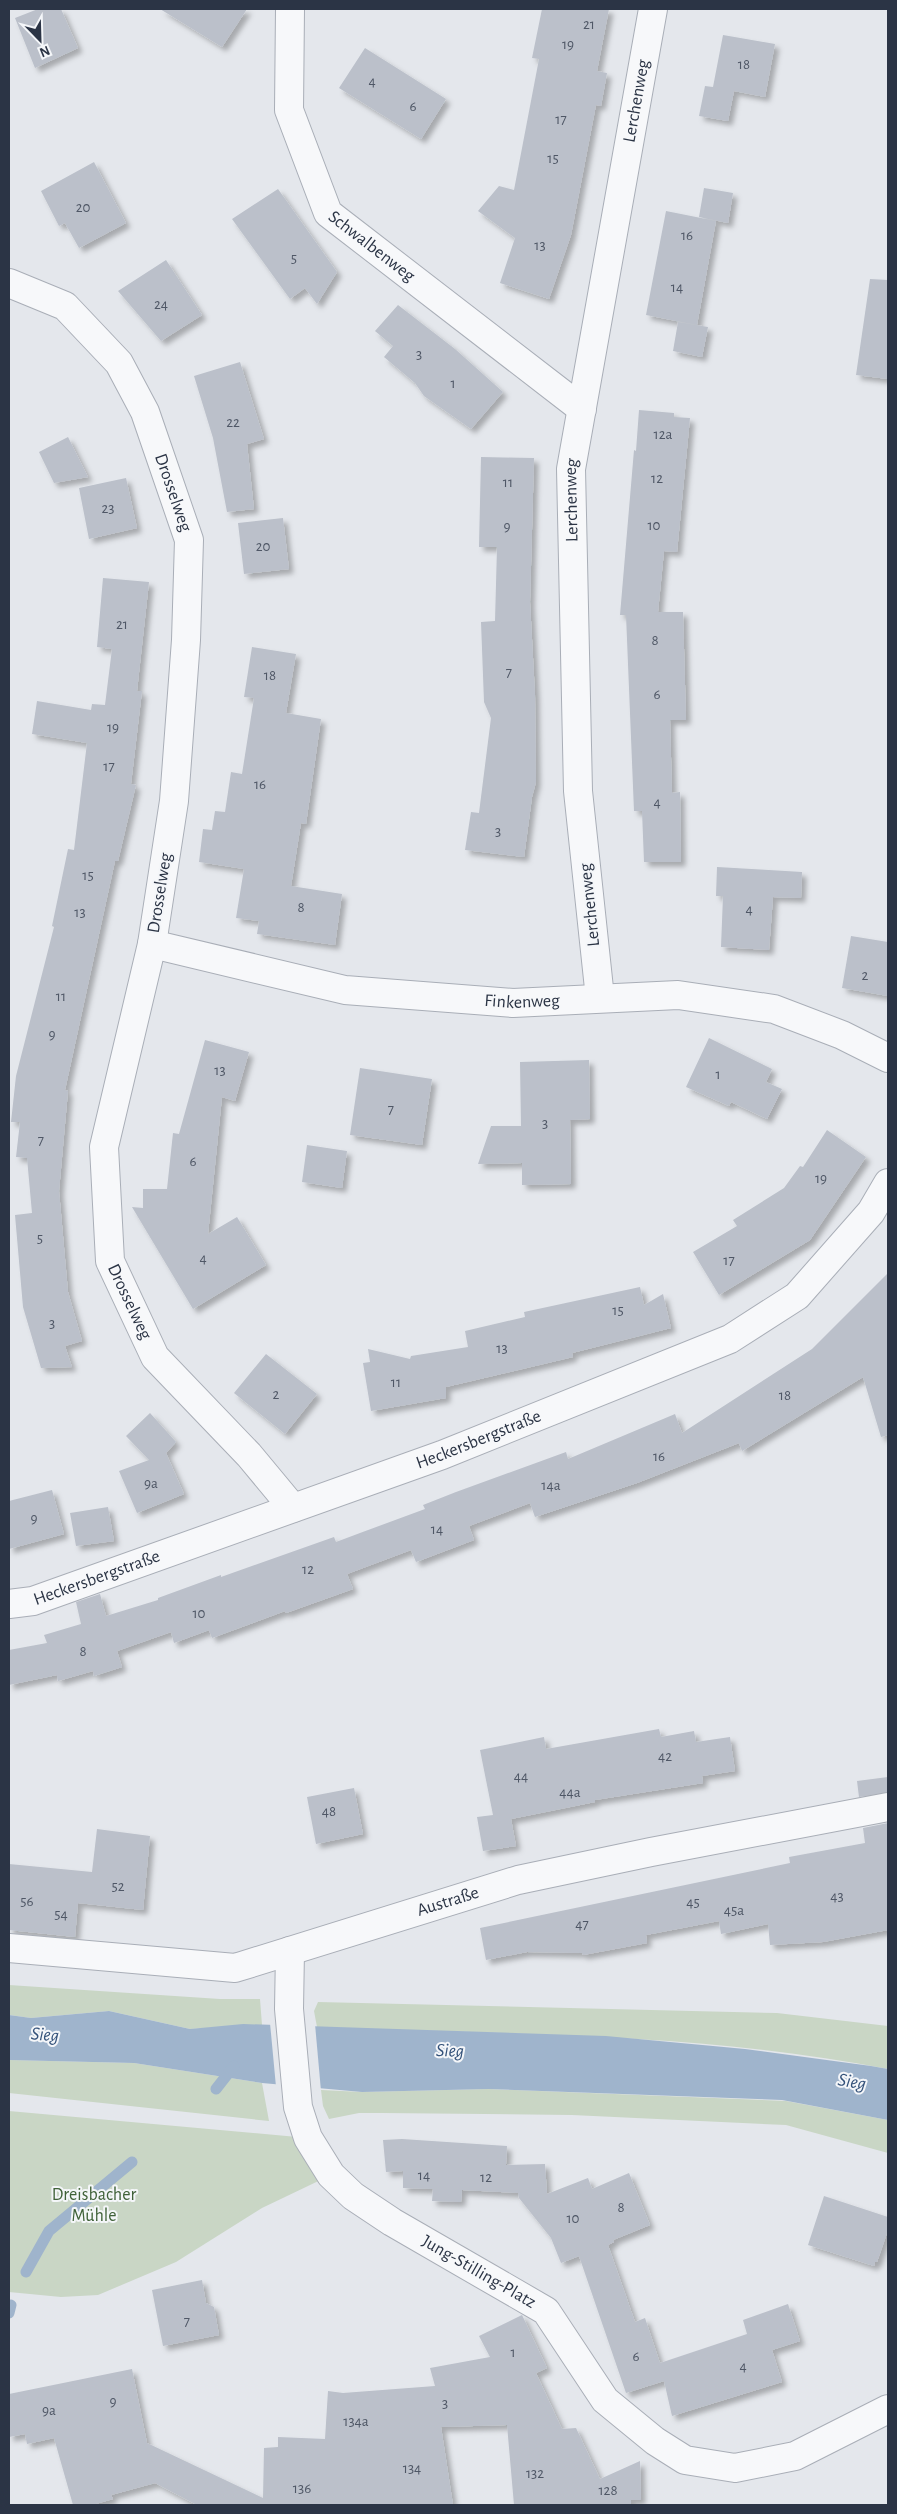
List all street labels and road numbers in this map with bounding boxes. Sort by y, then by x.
street label: Lerchenweg [620,58,653,144]
street label: Schwalbenweg [325,208,418,286]
street label: Drosselweg [151,452,195,534]
street label: Lerchenweg [562,457,582,542]
street label: Drosselweg [145,851,175,934]
street label: Lerchenweg [577,862,603,948]
street label: Finkenweg [484,992,560,1012]
street label: Drosselweg [104,1261,155,1343]
street label: Heckersbergstraße [414,1407,544,1473]
street label: Heckersbergstraße [31,1547,162,1609]
street label: Austraße [415,1884,481,1920]
street label: Jung-Stilling-Platz [419,2232,539,2312]

